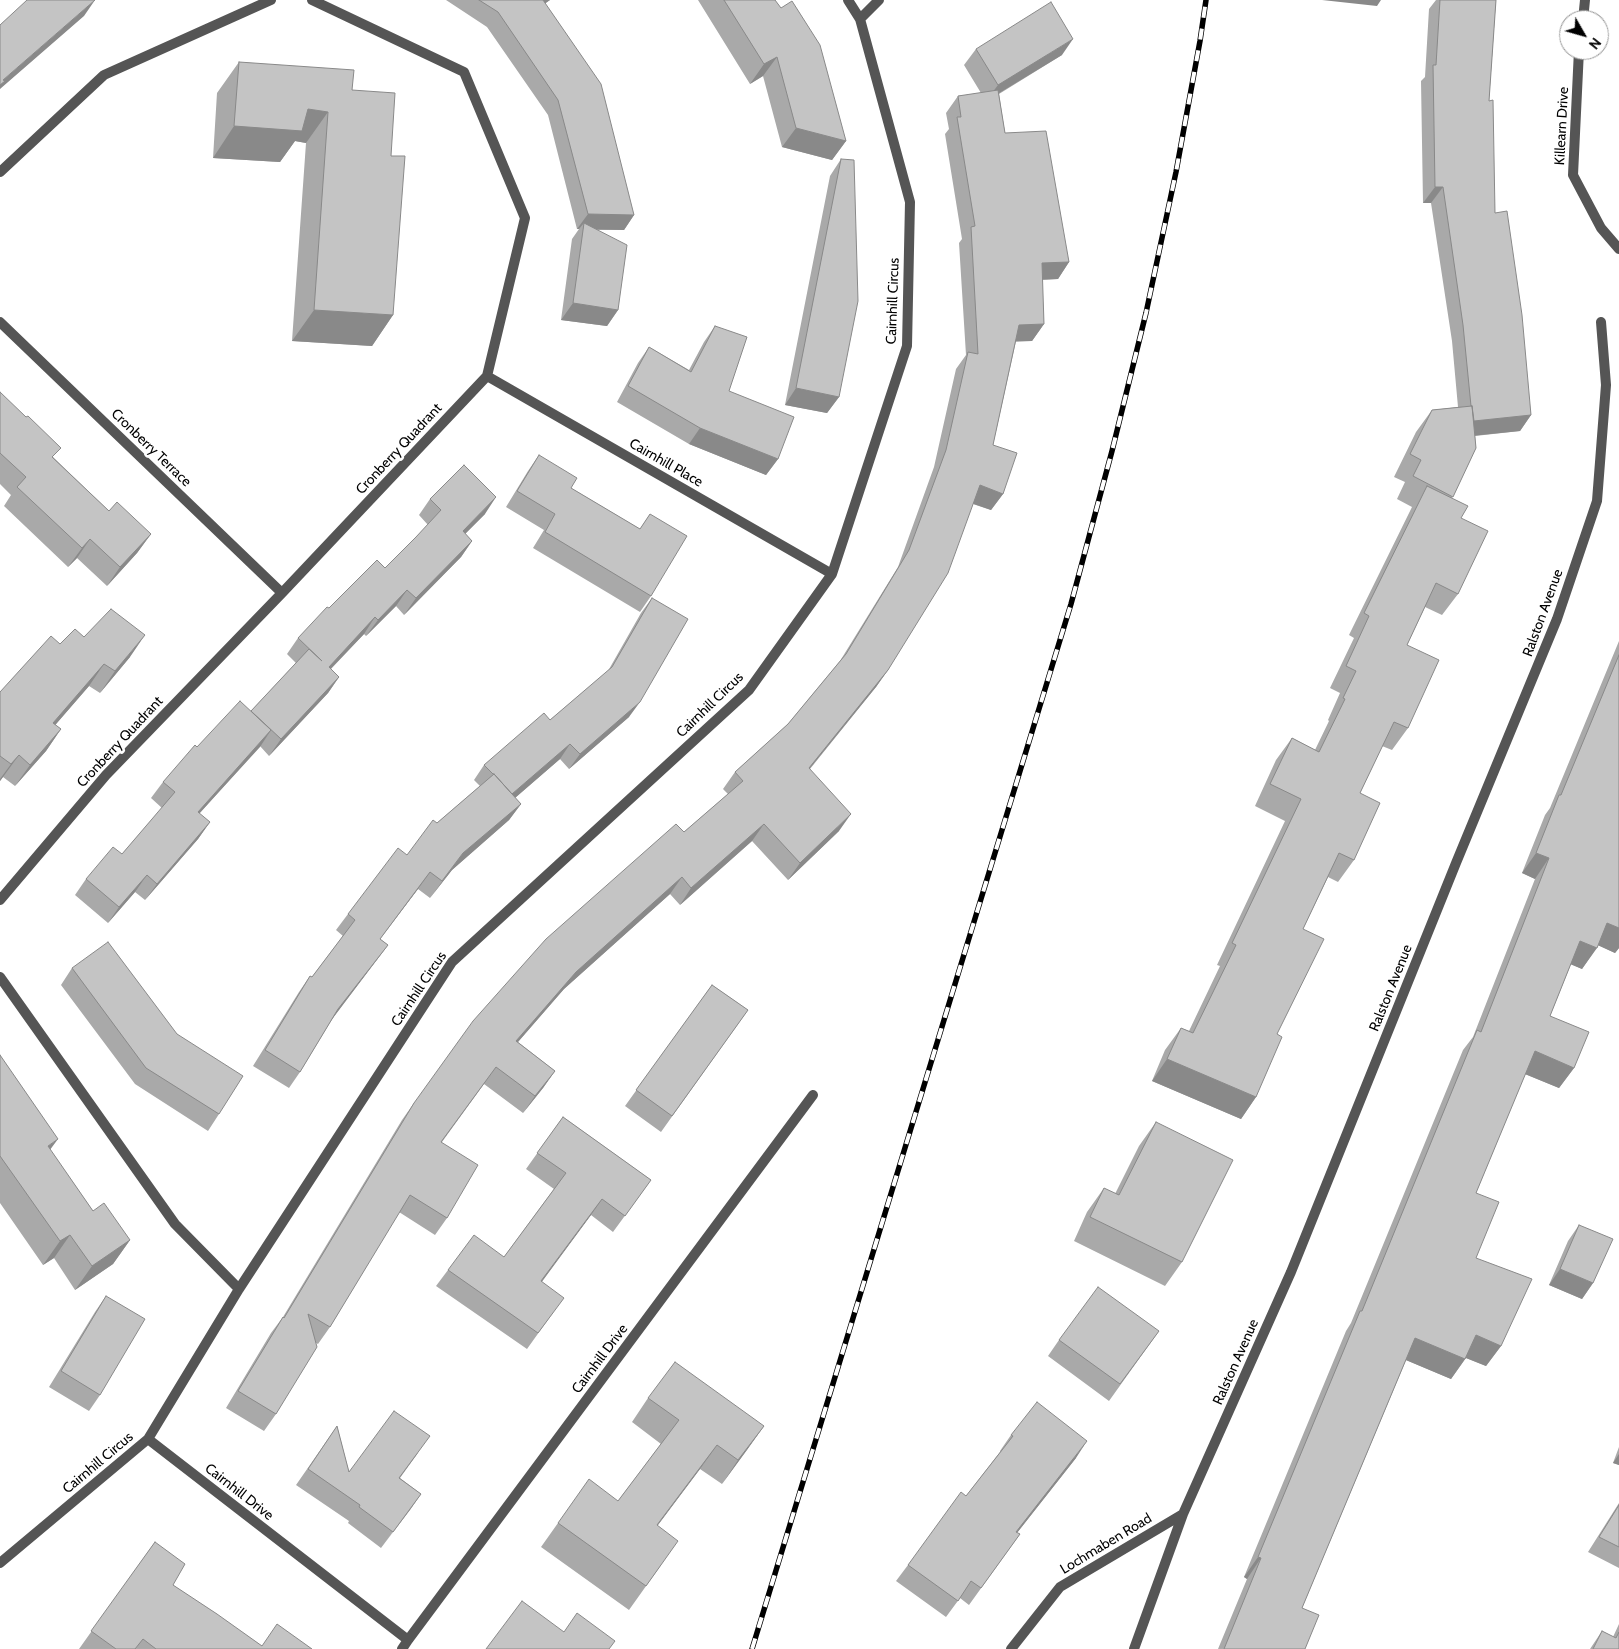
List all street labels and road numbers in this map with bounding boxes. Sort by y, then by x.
street label: Killearn Drive [1552,86,1572,166]
street label: Cairnhill Circus [883,257,903,345]
street label: Cronberry Quadrant [353,400,445,498]
street label: Cronberry Terrace [108,406,194,490]
street label: Cairnhill Place [626,435,706,491]
street label: Ralston Avenue [1519,567,1567,659]
street label: Cairnhill Circus [673,669,747,741]
street label: Cronberry Quadrant [74,693,166,791]
street label: Ralston Avenue [1366,942,1416,1034]
street label: Cairnhill Circus [388,948,450,1030]
street label: Ralston Avenue [1210,1317,1262,1407]
street label: Cairnhill Drive [569,1321,631,1397]
street label: Cairnhill Circus [59,1429,137,1497]
street label: Cairnhill Drive [201,1460,277,1524]
street label: Lochmaben Road [1057,1510,1155,1578]

